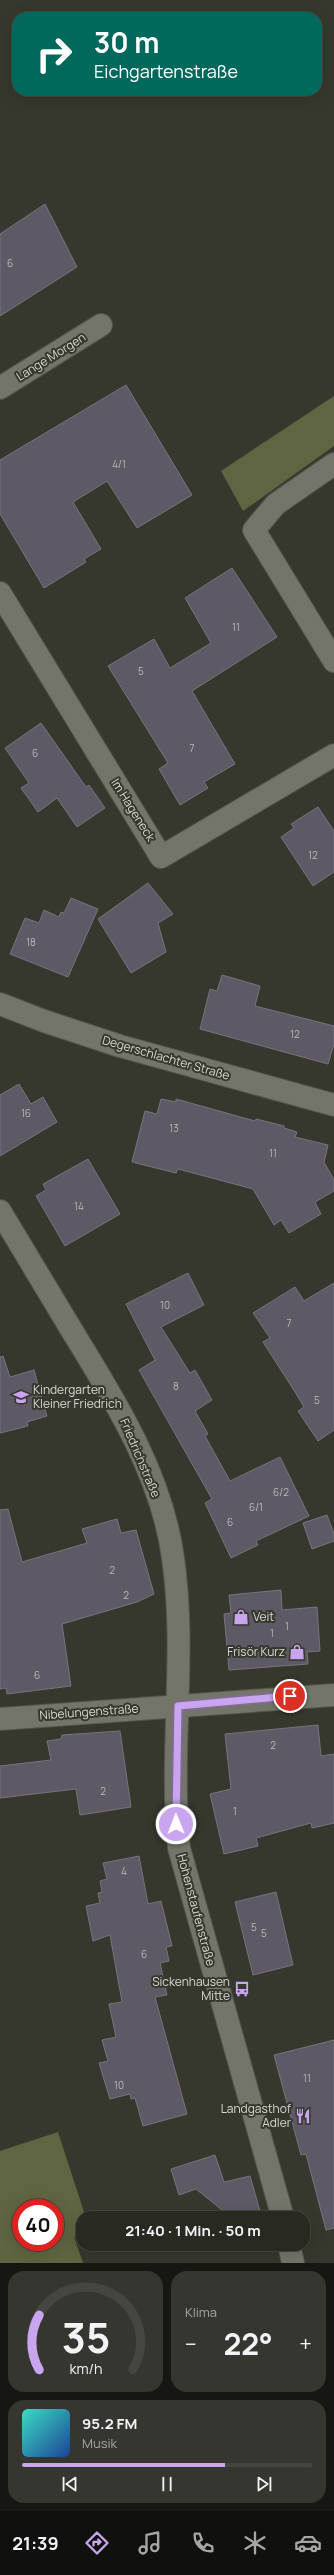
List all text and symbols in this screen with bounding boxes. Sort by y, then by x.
text: 30 m [94,23,159,61]
icon: right [28,28,80,80]
text: Eichgartenstraße [94,59,238,83]
house number: 6 [7,256,13,270]
street label: Lange Morgen [13,328,89,385]
house number: 4/1 [112,457,126,471]
house number: 11 [232,620,240,634]
house number: 5 [138,664,144,678]
house number: 7 [189,741,195,755]
house number: 6 [32,746,38,760]
street label: Im Hageneck [107,775,160,845]
house number: 12 [308,848,318,862]
house number: 18 [26,935,36,949]
house number: 12 [290,1027,300,1041]
street label: Degerschlachter Straße [100,1031,232,1084]
house number: 16 [21,1106,31,1120]
house number: 13 [169,1121,179,1135]
house number: 11 [269,1146,277,1160]
house number: 14 [74,1199,84,1213]
house number: 10 [160,1298,170,1312]
house number: 7 [286,1316,292,1330]
house number: 8 [173,1379,179,1393]
place label: Kindergarten Kleiner Friedrich [33,1381,122,1412]
school or university icon: Kindergarten Kleiner Friedrich [12,1388,30,1406]
house number: 5 [314,1393,320,1407]
street label: Friedrichstraße [116,1416,165,1500]
house number: 6/2 [273,1485,289,1499]
house number: 6/1 [249,1500,263,1514]
house number: 6 [227,1515,233,1529]
house number: 2 [109,1563,115,1577]
house number: 2 [123,1588,129,1602]
shop icon: Veit [232,1608,250,1626]
place label: Veit [253,1608,274,1625]
house number: 1 [285,1619,289,1633]
house number: 1 [270,1626,274,1640]
place label: Frisör Kurz [227,1643,285,1660]
shop icon: Frisör Kurz [288,1643,306,1661]
house number: 6 [34,1668,40,1682]
pin [273,1679,307,1713]
icon: arrive [279,1685,301,1707]
street label: Nibelungenstraße [39,1700,139,1723]
house number: 2 [270,1738,276,1752]
house number: 2 [100,1784,106,1798]
position arrow [155,1803,197,1845]
house number: 1 [233,1804,237,1818]
street label: Hohenstaufenstraße [173,1852,220,1968]
house number: 4 [121,1864,127,1878]
house number: 5 [251,1920,257,1934]
house number: 5 [261,1926,267,1940]
house number: 6 [141,1947,147,1961]
place label: Sickenhausen Mitte [152,1973,230,2004]
bus stop icon: Sickenhausen Mitte [233,1980,251,1998]
house number: 11 [303,2071,311,2085]
house number: 10 [114,2078,124,2092]
place label: Landgasthof Adler [221,2100,292,2131]
restaurant icon: Landgasthof Adler [294,2107,312,2125]
speed limit sign: 40 [12,2199,64,2251]
text: 21:40 · 1 Min. · 50 m [125,2220,261,2241]
text: Klima [185,2303,217,2321]
text: 35 [61,2308,110,2364]
text: 22° [223,2323,273,2364]
text: − [185,2329,197,2359]
text: + [299,2329,312,2359]
text: km/h [69,2358,102,2377]
text: 95.2 FM [82,2413,137,2434]
text: Musik [82,2434,117,2452]
icon: previous [59,2473,81,2495]
icon: pause [156,2473,178,2495]
icon: next [253,2473,275,2495]
icon: directions [83,2529,111,2557]
icon: music [136,2529,164,2557]
icon: phone [189,2529,217,2557]
icon: climate [241,2529,269,2557]
icon: car [294,2529,322,2557]
text: 21:39 [12,2531,59,2555]

